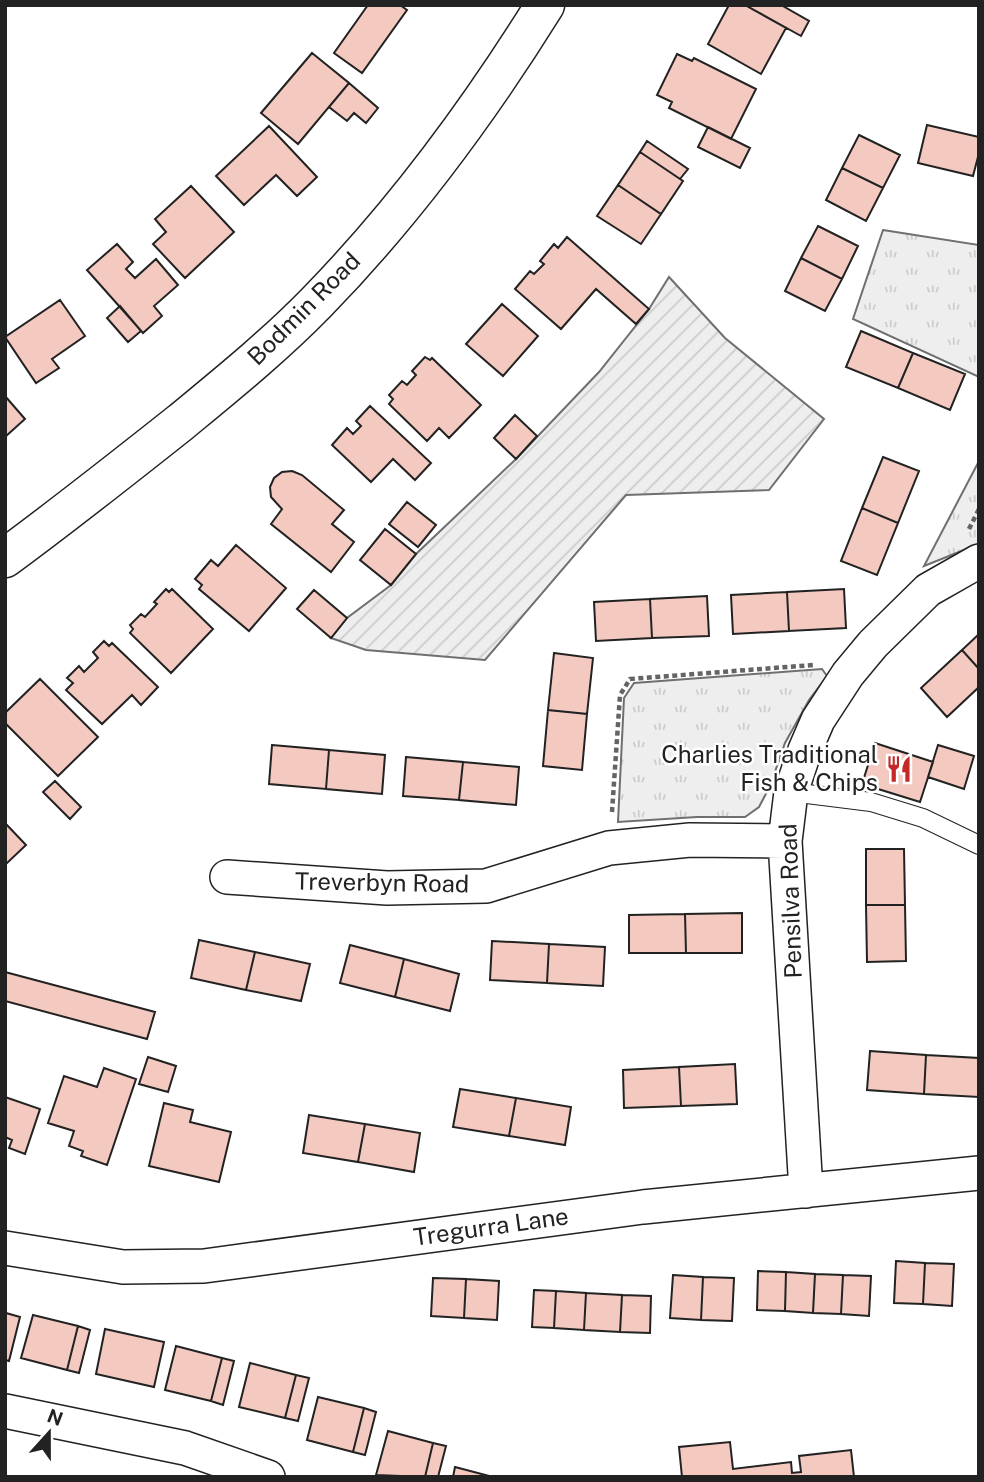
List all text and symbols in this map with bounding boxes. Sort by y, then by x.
street label: Bodmin Road [241,246,365,370]
place label: Charlies Traditional Fish & Chips [661,740,878,796]
restaurant icon: Charlies Traditional Fish & Chips [884,754,914,784]
street label: Pensilva Road [773,823,807,979]
street label: Treverbyn Road [295,866,469,898]
street label: Tregurra Lane [411,1201,570,1251]
north arrow [14,1398,84,1468]
text: N [44,1404,66,1430]

